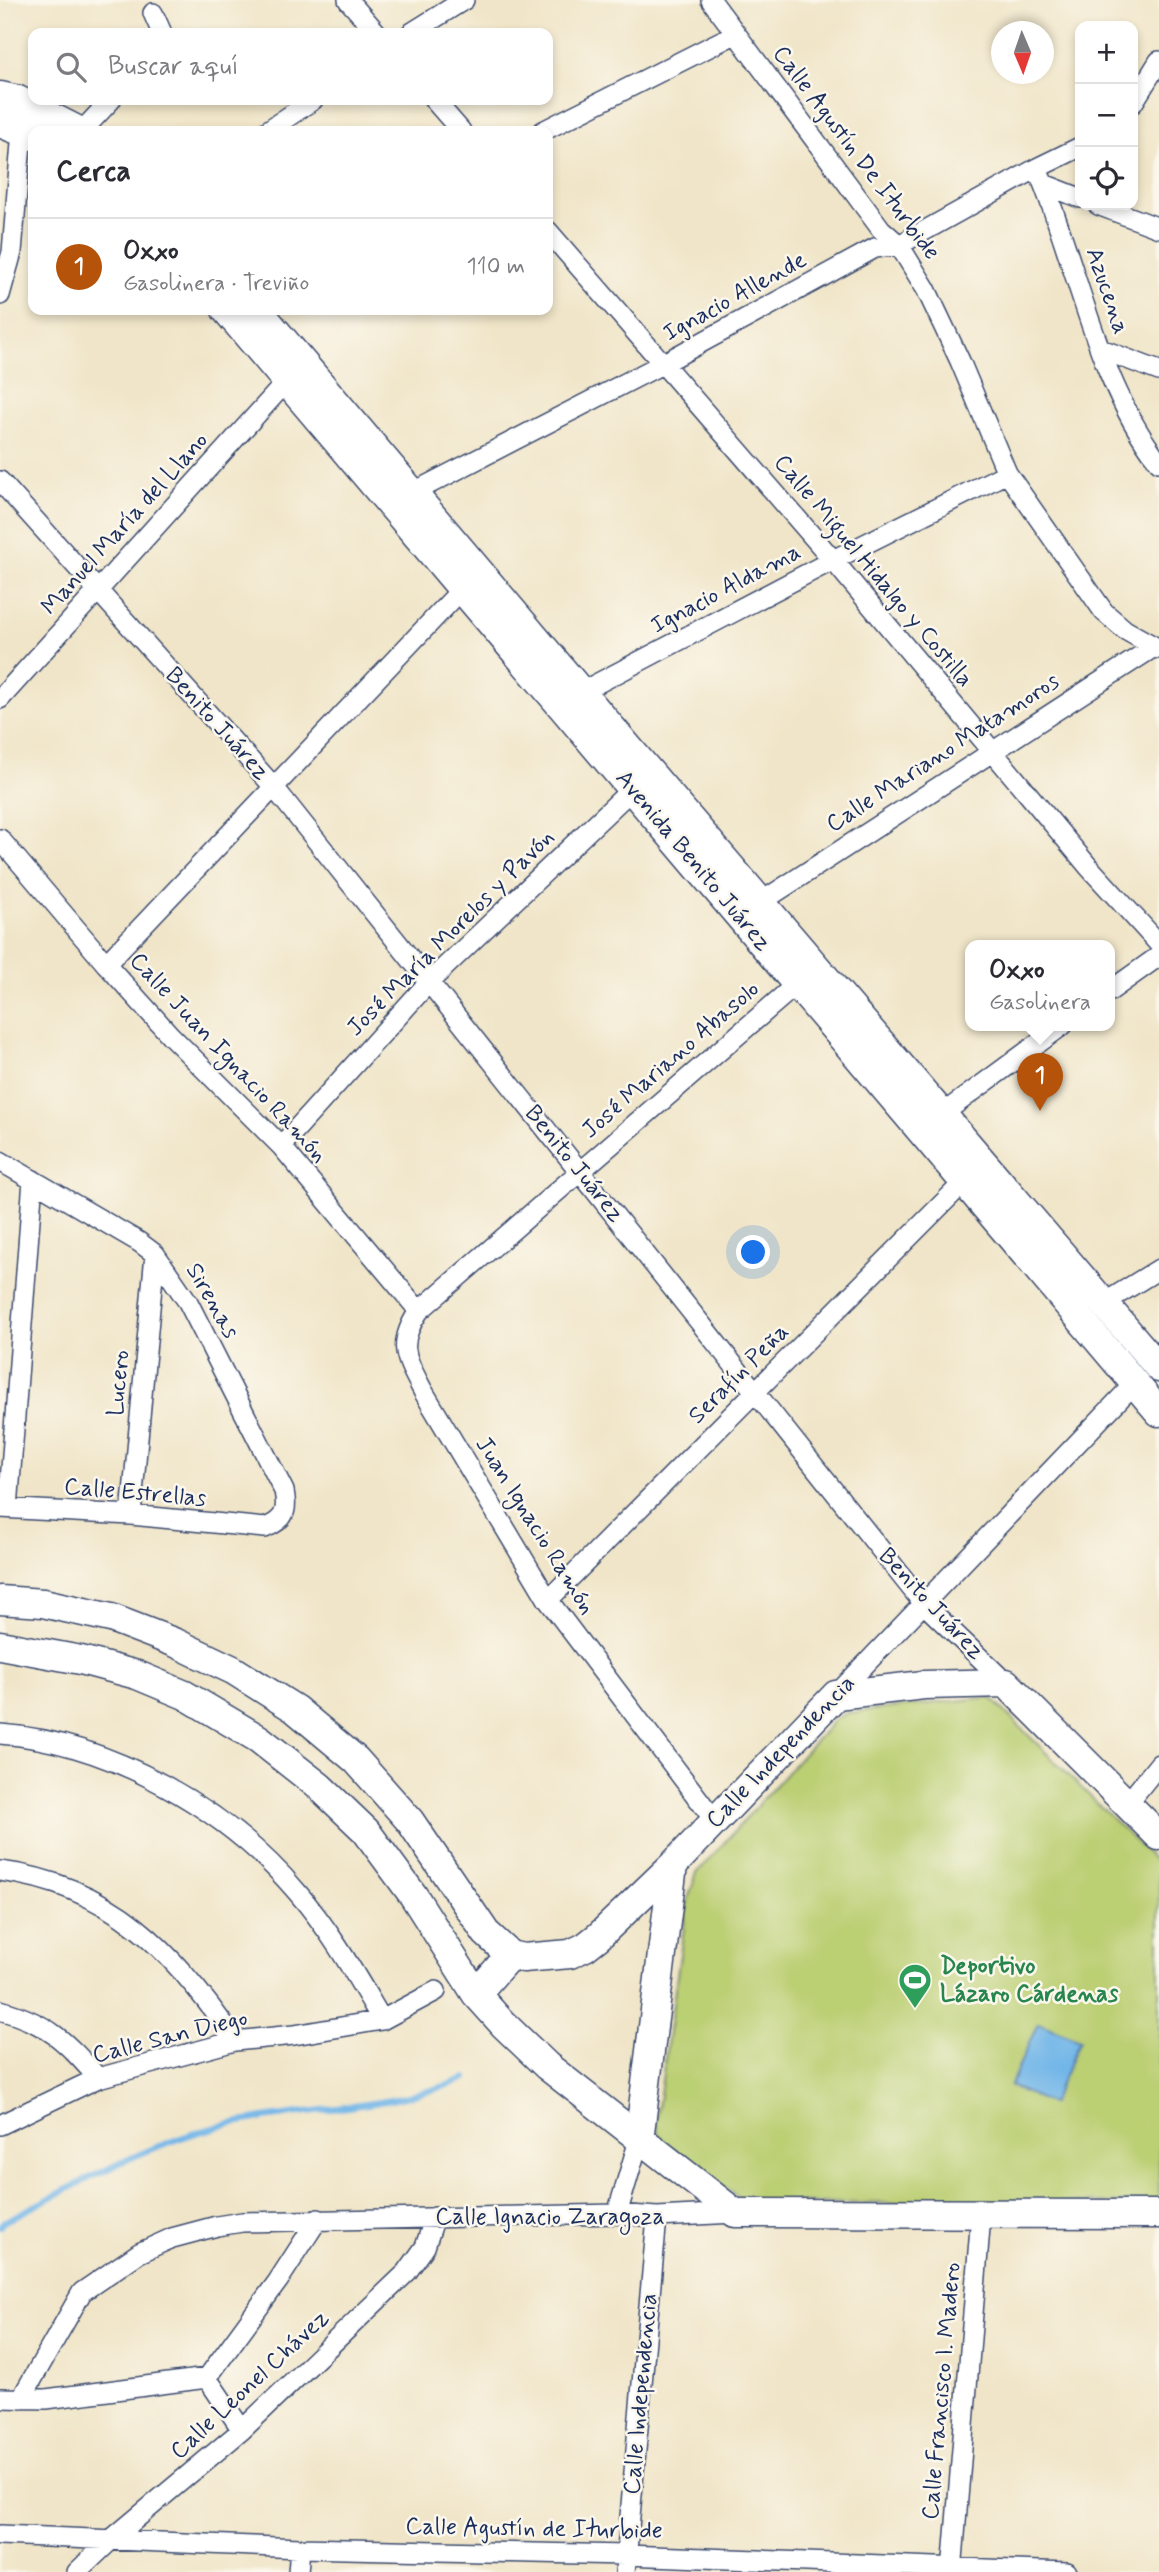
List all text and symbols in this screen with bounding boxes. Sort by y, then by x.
north arrow [991,21,1054,84]
map controls [1075,21,1138,210]
button: + [1075,21,1138,84]
search box [28,28,553,105]
street label: Calle Agustín De Iturbide [765,39,947,267]
icon: search [52,48,90,86]
text: Buscar aquí [108,50,239,84]
button: − [1075,84,1138,147]
button: locate [1075,147,1138,210]
text: Cerca [56,152,131,191]
text: Oxxo [123,235,179,269]
street label: Azucena [1078,244,1136,338]
street label: Ignacio Allende [658,245,812,349]
text: 1 [74,252,84,282]
text: 110 m [466,252,525,282]
text: Gasolinera · Treviño [123,269,309,299]
street label: Manuel María del Llano [35,426,215,622]
street label: Calle Miguel Hidalgo y Costilla [764,448,980,696]
street label: Ignacio Aldama [646,537,806,641]
street label: Benito Juárez [158,661,276,787]
street label: Calle Mariano Matamoros [821,666,1066,840]
street label: Avenida Benito Juárez [608,764,778,958]
street label: José María Morelos y Pavón [341,823,561,1043]
popup [965,940,1115,1031]
street label: Calle Juan Ignacio Ramón [121,946,334,1171]
text: Oxxo [989,954,1045,988]
street label: José Mariano Abasolo [576,974,766,1146]
text: Gasolinera [989,988,1091,1018]
pin: 1 [1017,1053,1063,1111]
street label: Benito Juárez [517,1099,631,1229]
your location [736,1235,770,1269]
street label: Sirenas [178,1257,246,1345]
street label: Serafín Peña [682,1317,796,1431]
street label: Lucero [101,1349,137,1417]
street label: Juan Ignacio Ramón [466,1431,602,1622]
street label: Calle Estrellas [63,1471,208,1515]
street label: Benito Juárez [871,1541,991,1667]
street label: Calle Independencia [700,1669,862,1835]
place label: Deportivo Lázaro Cárdenas [940,1951,1119,2010]
sports icon: Deportivo Lázaro Cárdenas [896,1961,934,2010]
street label: Calle San Diego [89,2003,251,2071]
street label: Calle Ignacio Zaragoza [435,2202,665,2235]
street label: Calle Francisco I. Madero [915,2261,969,2521]
street label: Calle Independencia [617,2292,665,2496]
street label: Calle Leonel Chávez [164,2303,336,2467]
street label: Calle Agustín de Iturbide [405,2511,663,2547]

